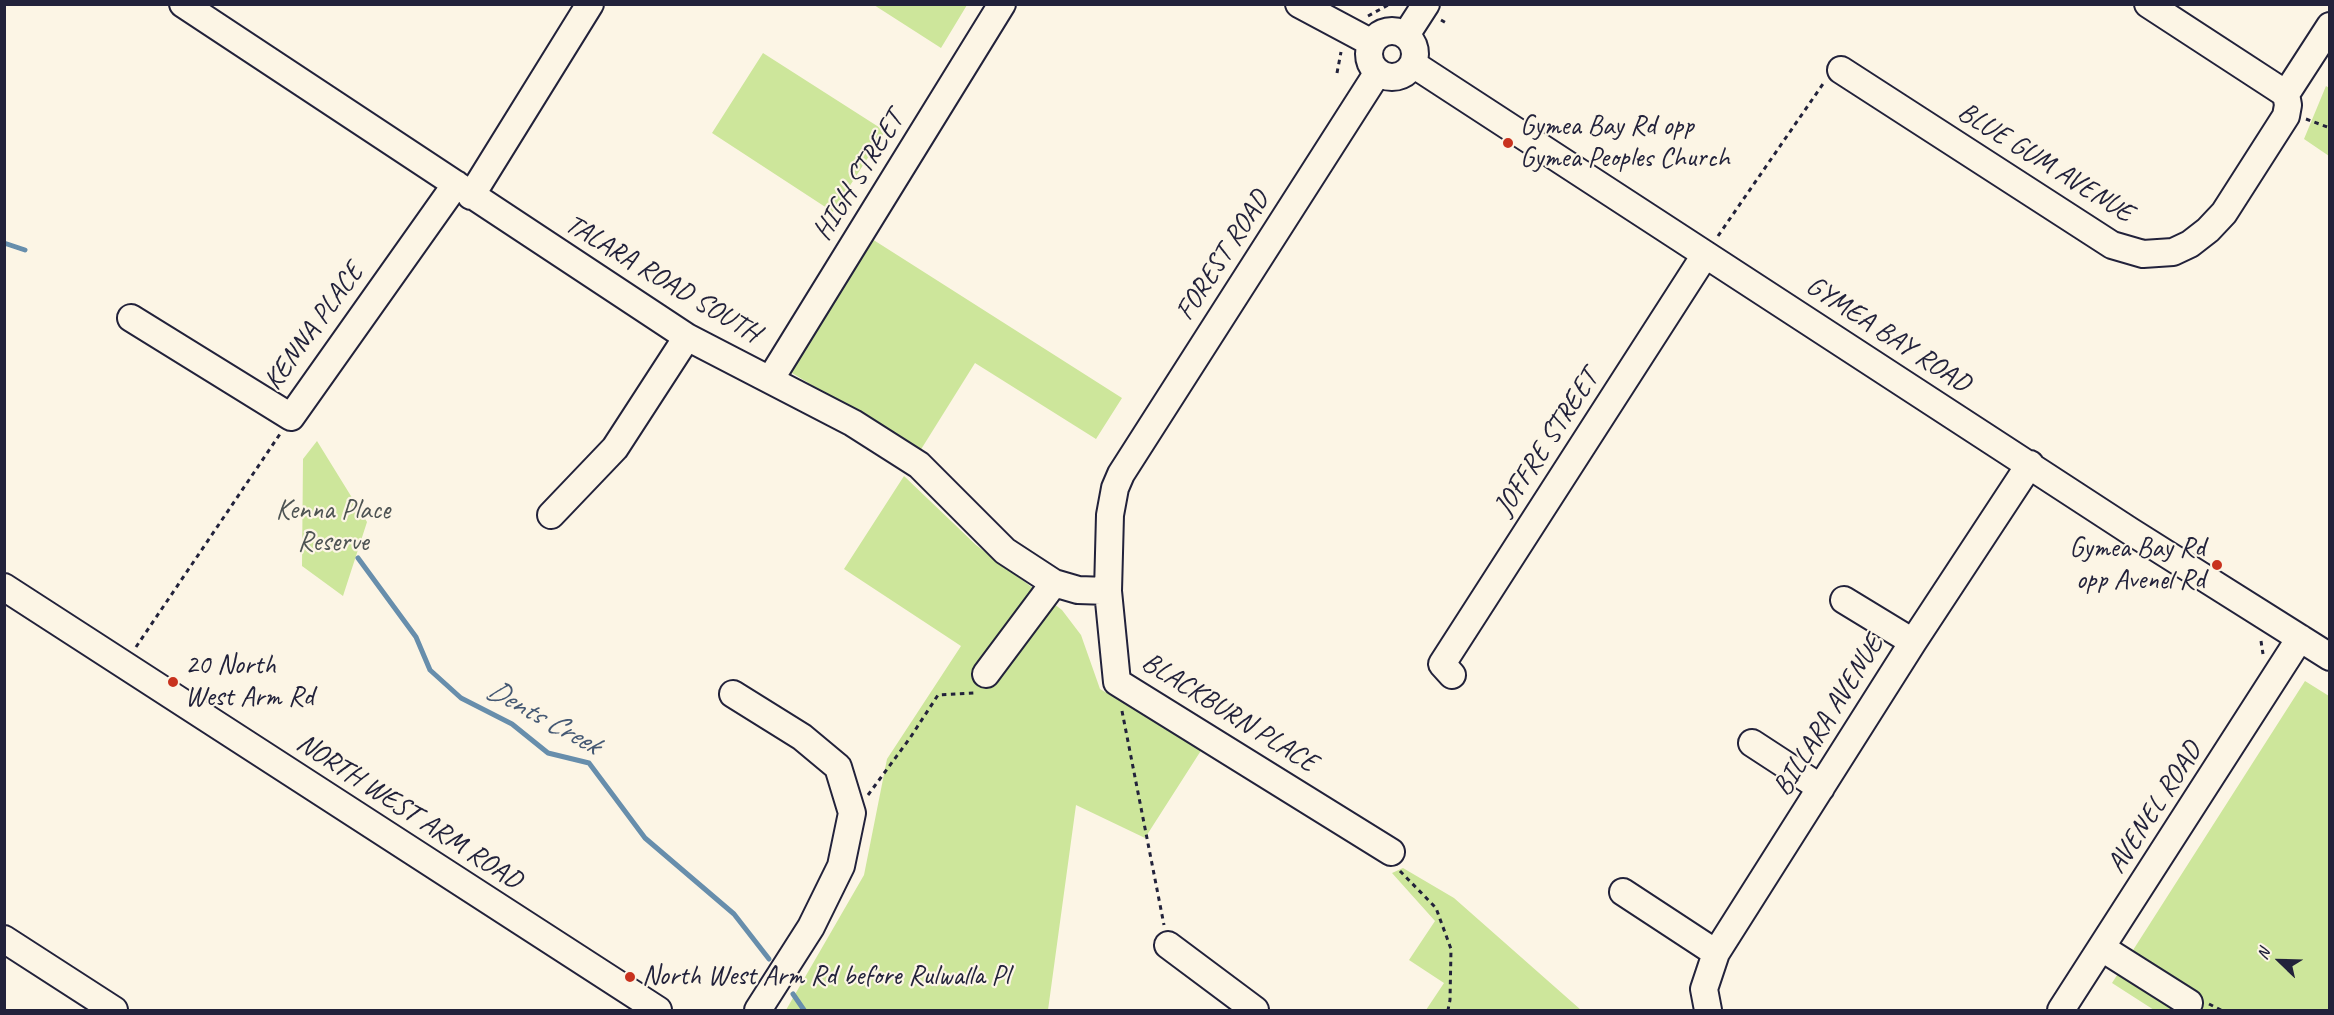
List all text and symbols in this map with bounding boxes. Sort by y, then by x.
street label: BLUE GUM AVENUE [1951,96,2139,230]
street label: HIGH STREET [806,105,912,247]
place label: Gymea Bay Rd opp Gymea Peoples Church [1520,110,1730,176]
marker: Gymea Bay Rd opp Gymea Peoples Church [1501,136,1515,150]
street label: FOREST ROAD [1169,185,1277,327]
street label: TALARA ROAD SOUTH [559,208,765,350]
street label: KENNA PLACE [257,257,371,397]
street label: GYMEA BAY ROAD [1799,269,1977,401]
street label: JOFFRE STREET [1487,364,1607,522]
park label: Kenna Place Reserve [276,494,390,560]
place label: Gymea Bay Rd opp Avenel Rd [2069,532,2205,598]
marker: Gymea Bay Rd opp Avenel Rd [2210,558,2224,572]
street label: BILLARA AVENUE [1766,630,1892,802]
street label: BLACKBURN PLACE [1135,646,1323,780]
place label: 20 North West Arm Rd [185,649,314,715]
water label: Dents Creek [480,672,606,764]
marker: 20 North West Arm Rd [166,675,180,689]
street label: NORTH WEST ARM ROAD [290,727,528,897]
street label: AVENEL ROAD [2100,736,2210,880]
north arrow [2250,931,2310,991]
text: N [2252,946,2275,962]
place label: North West Arm Rd before Rulwalla Pl [642,960,1009,994]
marker: North West Arm Rd before Rulwalla Pl [623,970,637,984]

